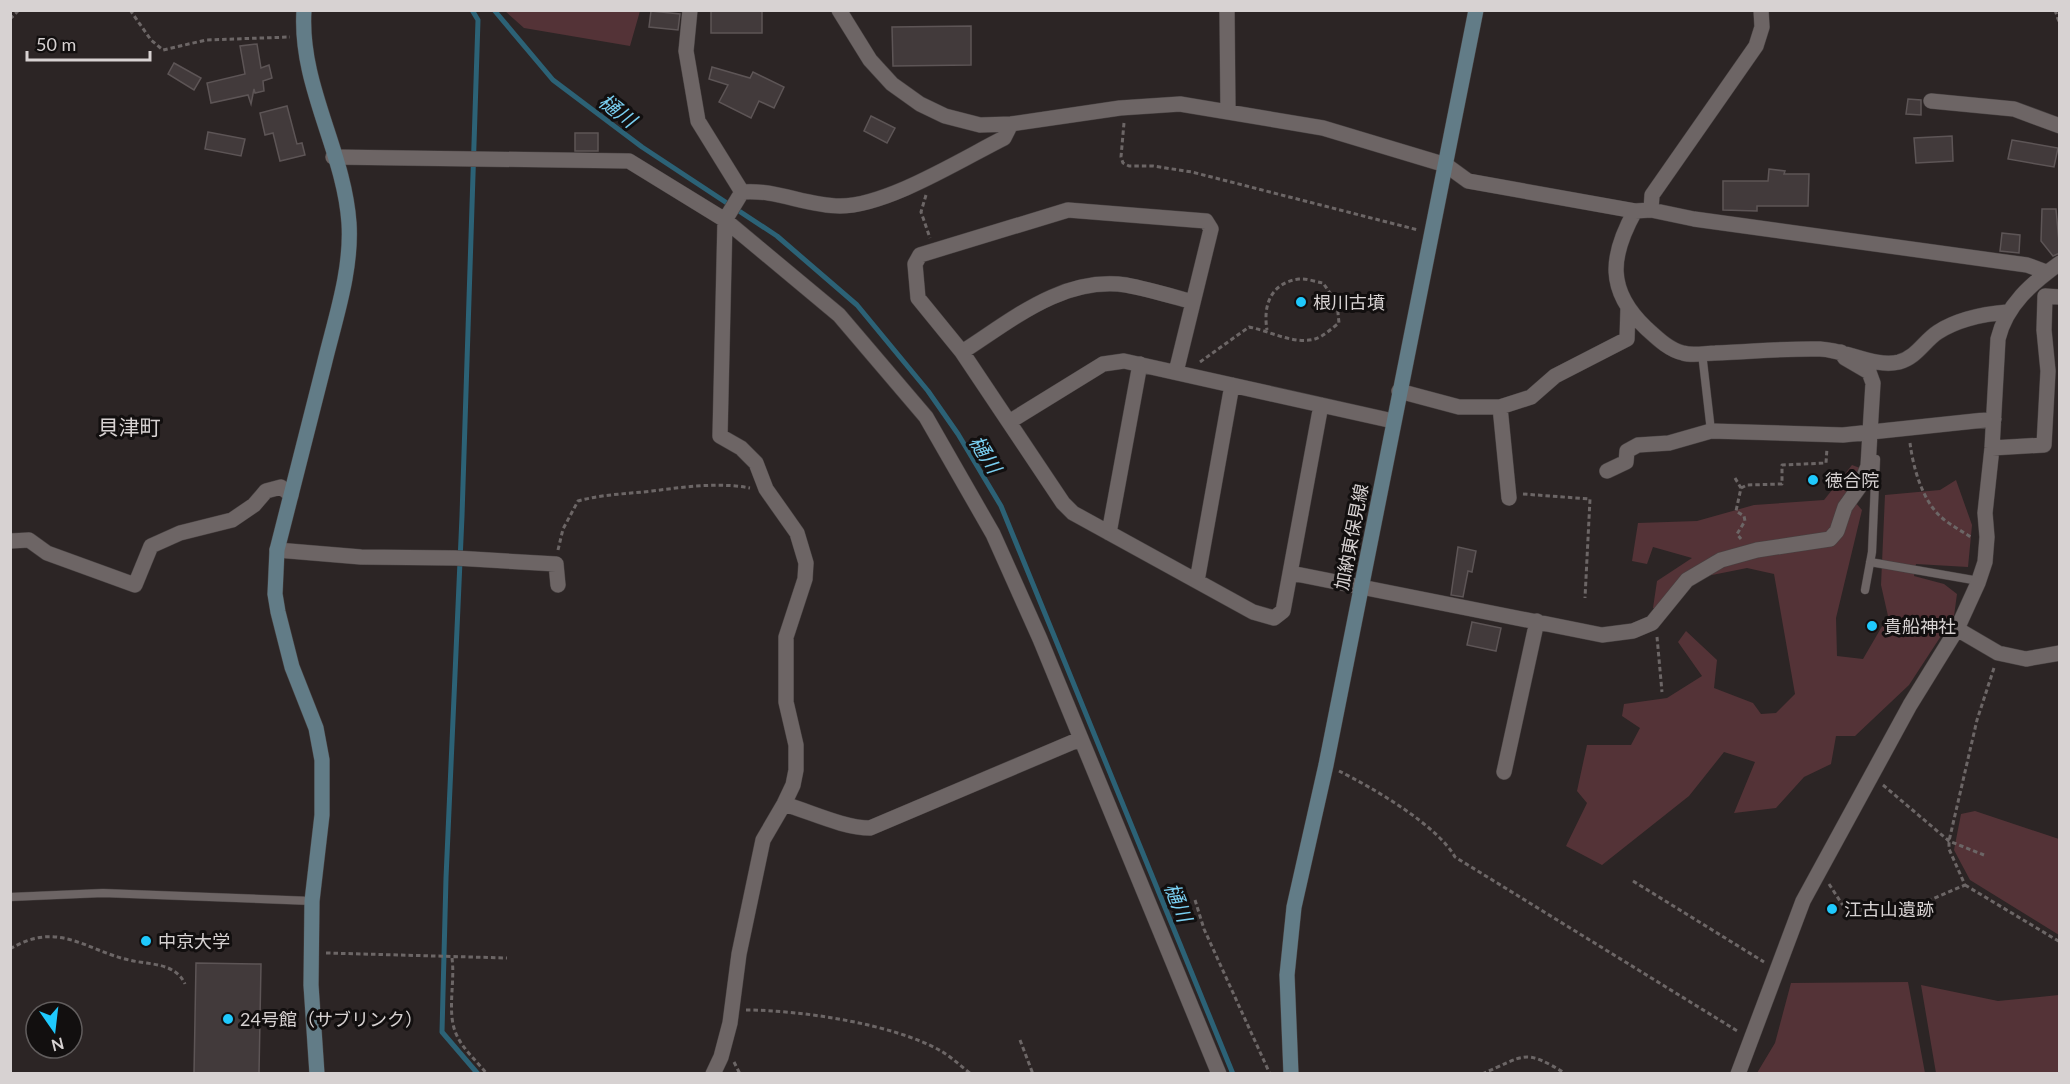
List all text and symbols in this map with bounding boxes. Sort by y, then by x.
scale bar [27,24,150,62]
text: 50 m [36,33,76,55]
water label: 樋川 [595,88,643,133]
place label: 根川古墳 [1313,291,1385,313]
marker: 根川古墳 [1294,295,1308,309]
district label: 貝津町 [98,414,161,439]
water label: 樋川 [965,431,1008,479]
place label: 徳合院 [1825,469,1879,491]
marker: 徳合院 [1806,473,1820,487]
street label: 加納東保見線 [1330,482,1372,592]
place label: 貴船神社 [1884,615,1956,637]
marker: 貴船神社 [1865,619,1879,633]
water label: 樋川 [1160,879,1198,927]
place label: 江古山遺跡 [1844,898,1934,920]
marker: 江古山遺跡 [1825,902,1839,916]
place label: 中京大学 [158,930,230,952]
marker: 中京大学 [139,934,153,948]
north arrow [24,1000,84,1060]
place label: 24号館（サブリンク） [240,1008,423,1030]
marker: 24号館（サブリンク） [221,1012,235,1026]
text: N [49,1034,66,1056]

